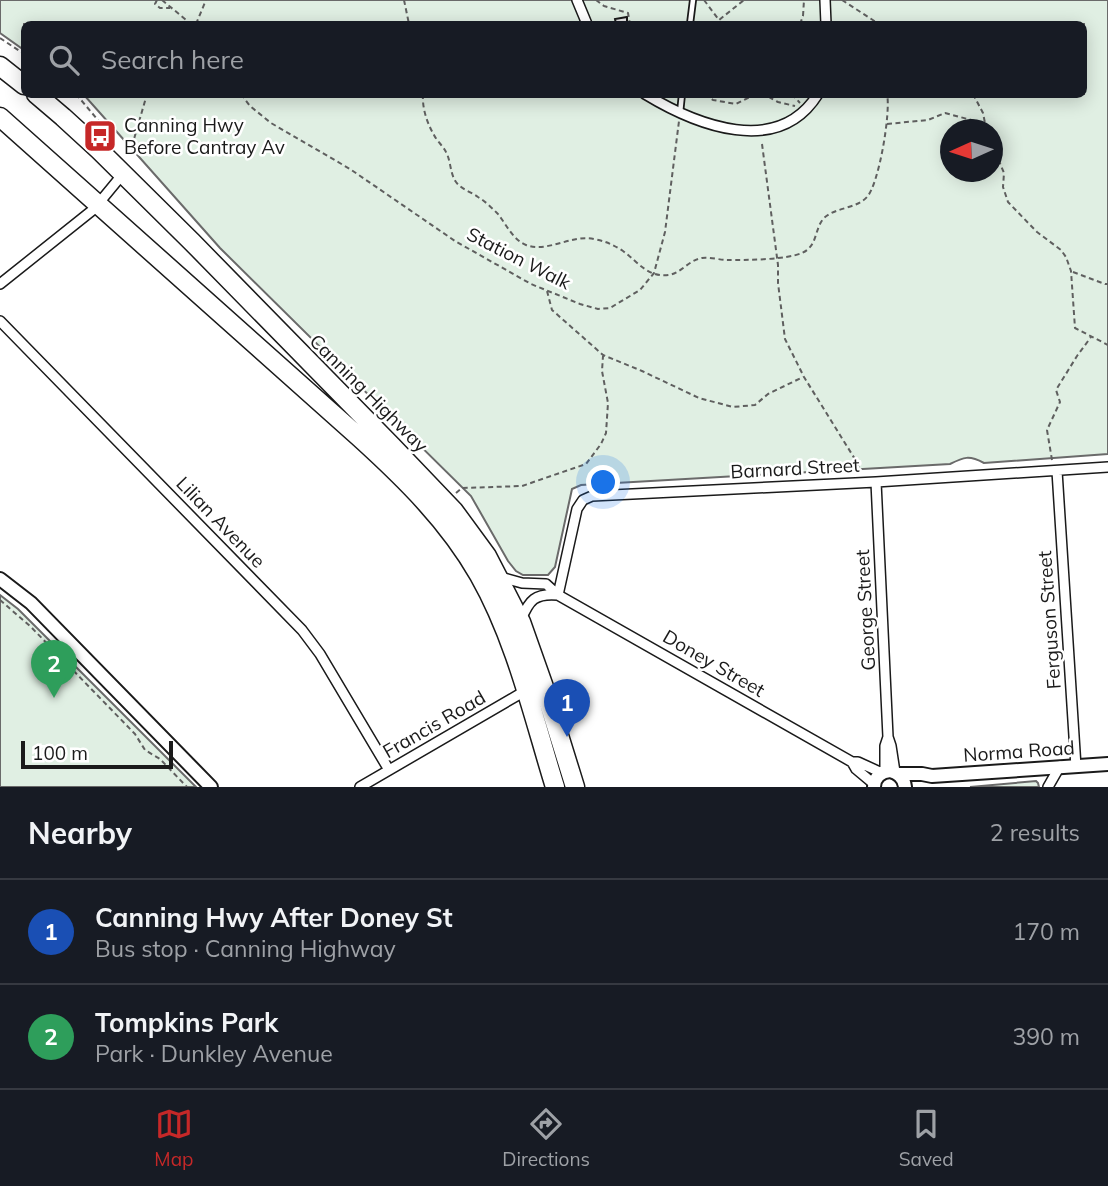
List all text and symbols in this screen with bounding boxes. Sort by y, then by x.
search box [21,21,1087,98]
icon: search [45,41,83,79]
text: Search here [101,43,244,76]
place label: Canning Hwy Before Cantray Av [124,113,285,159]
bus stop icon: Canning Hwy Before Cantray Av [81,117,119,155]
north arrow [940,119,1003,182]
street label: Station Walk [463,221,575,295]
street label: Canning Highway [305,329,433,457]
street label: Barnard Street [730,453,861,483]
your location [586,465,620,499]
street label: Lilian Avenue [172,471,270,573]
street label: George Street [850,549,880,671]
street label: Ferguson Street [1032,550,1066,690]
street label: Doney Street [659,624,770,702]
pin: 2 [31,640,77,698]
pin: 1 [544,679,590,737]
street label: Francis Road [378,685,490,763]
street label: Norma Road [963,735,1075,767]
scale bar [21,738,173,770]
text: 100 m [32,741,88,765]
text: Nearby [28,814,132,852]
text: 2 results [990,818,1080,847]
text: Canning Hwy After Doney St [95,901,453,934]
text: 1 [44,917,58,946]
text: 170 m [1012,917,1080,946]
text: Bus stop · Canning Highway [95,934,396,963]
text: Tompkins Park [95,1006,278,1039]
text: 2 [44,1022,58,1051]
text: 390 m [1012,1022,1080,1051]
text: Park · Dunkley Avenue [95,1039,333,1068]
tab: Map [154,1105,193,1171]
tab: Directions [502,1105,590,1171]
tab: Saved [899,1105,954,1171]

